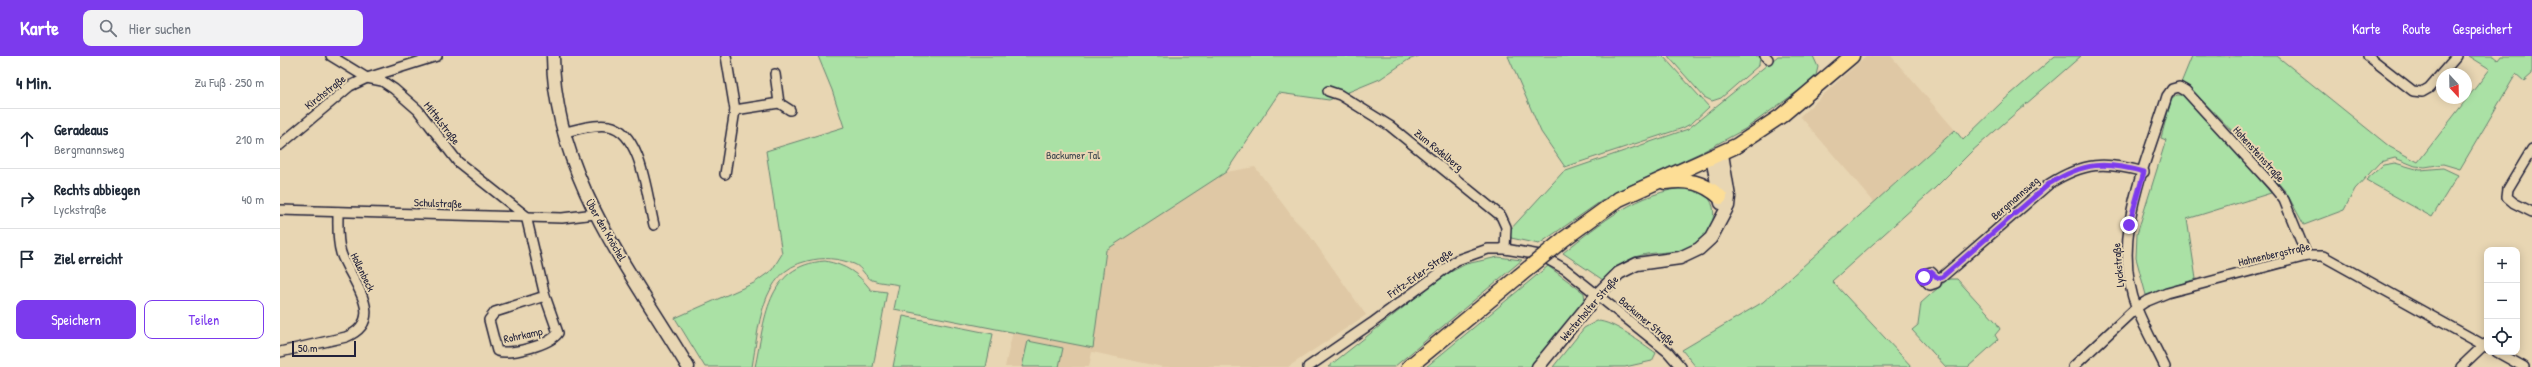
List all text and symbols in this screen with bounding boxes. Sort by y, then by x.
search box [83,10,363,46]
text: Karte [20,15,59,41]
icon: search [97,17,119,39]
text: Hier suchen [129,18,191,39]
text: Karte [2352,19,2381,38]
text: Route [2403,19,2431,38]
text: Gespeichert [2453,19,2512,38]
north arrow [2436,68,2472,104]
text: 4 Min. [16,71,52,94]
street label: Kirchstraße [302,71,349,112]
text: Zu Fuß · 250 m [194,73,264,91]
street label: Mittelstraße [421,99,463,148]
text: Geradeaus [54,119,108,140]
street label: Hohensteinstraße [2230,123,2288,185]
street label: Zum Rodelberg [1412,126,1466,174]
icon: ahead [16,128,38,150]
text: 210 m [236,130,264,148]
text: Bergmannsweg [54,140,124,158]
park label: Backumer Tal [1046,148,1100,162]
street label: Bergmannsweg [1988,173,2042,223]
text: Rechts abbiegen [54,179,140,200]
icon: right [16,188,38,210]
text: 40 m [241,190,264,208]
street label: Schulstraße [414,195,463,211]
street label: Über den Knöchel [583,197,629,264]
text: Lyckstraße [54,200,106,218]
route end [2120,216,2138,234]
street label: Hahnenbergstraße [2237,239,2312,269]
street label: Lyckstraße [2109,242,2127,288]
street label: Fritz-Erler-Straße [1384,245,1456,301]
map controls [2484,247,2520,355]
button: + [2484,247,2520,283]
icon: arrive [16,248,38,270]
text: Ziel erreicht [54,248,123,269]
street label: Hollenbeck [348,250,379,294]
route start [1915,268,1933,286]
street label: Westerholter Straße [1557,272,1622,344]
button: − [2484,283,2520,319]
street label: Backumer Straße [1616,293,1679,349]
button: Speichern [16,300,136,339]
button: Teilen [144,300,264,339]
button: locate [2484,319,2520,355]
street label: Rohrkamp [502,324,544,346]
scale bar [292,339,356,358]
text: 50 m [298,341,318,355]

